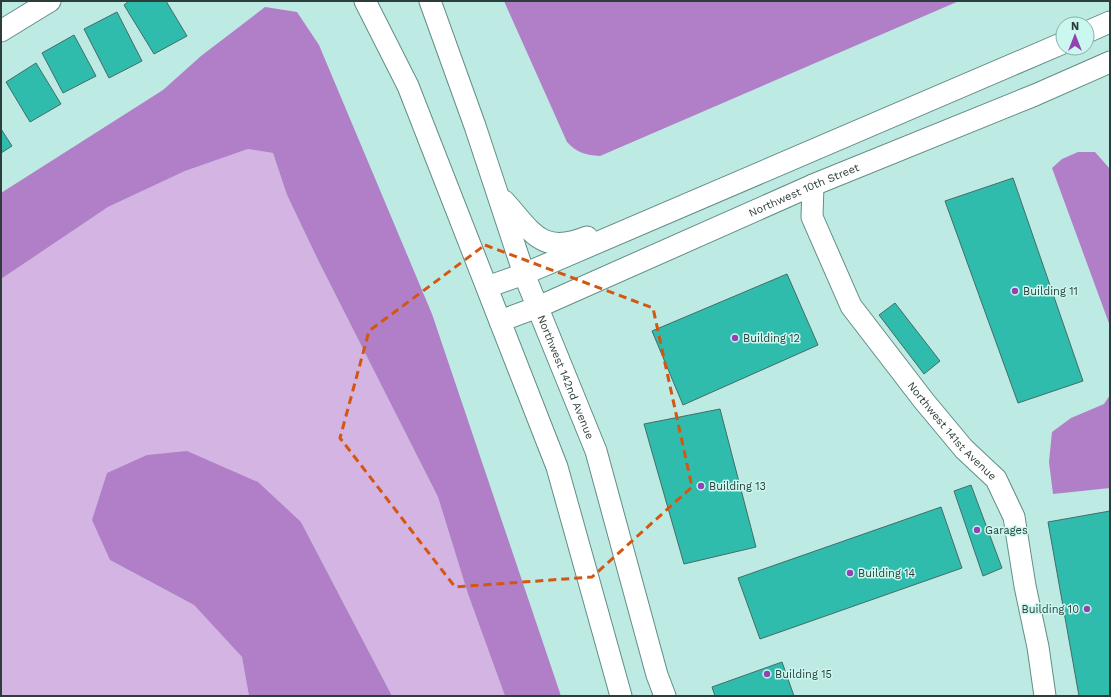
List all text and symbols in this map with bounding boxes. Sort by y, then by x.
north arrow [1055,16,1095,56]
text: N [1071,20,1079,33]
street label: Northwest 10th Street [747,160,861,219]
place label: Building 11 [1023,285,1078,298]
marker: Building 11 [1010,286,1020,296]
street label: Northwest 142nd Avenue [535,313,597,441]
place label: Building 12 [743,332,800,345]
marker: Building 12 [730,333,740,343]
street label: Northwest 141st Avenue [905,379,999,483]
place label: Building 13 [709,480,766,493]
marker: Building 13 [696,481,706,491]
place label: Garages [985,524,1028,537]
marker: Garages [972,525,982,535]
place label: Building 14 [858,567,916,580]
marker: Building 14 [845,568,855,578]
place label: Building 10 [1022,603,1079,616]
marker: Building 10 [1082,604,1092,614]
place label: Building 15 [775,668,832,681]
marker: Building 15 [762,669,772,679]

